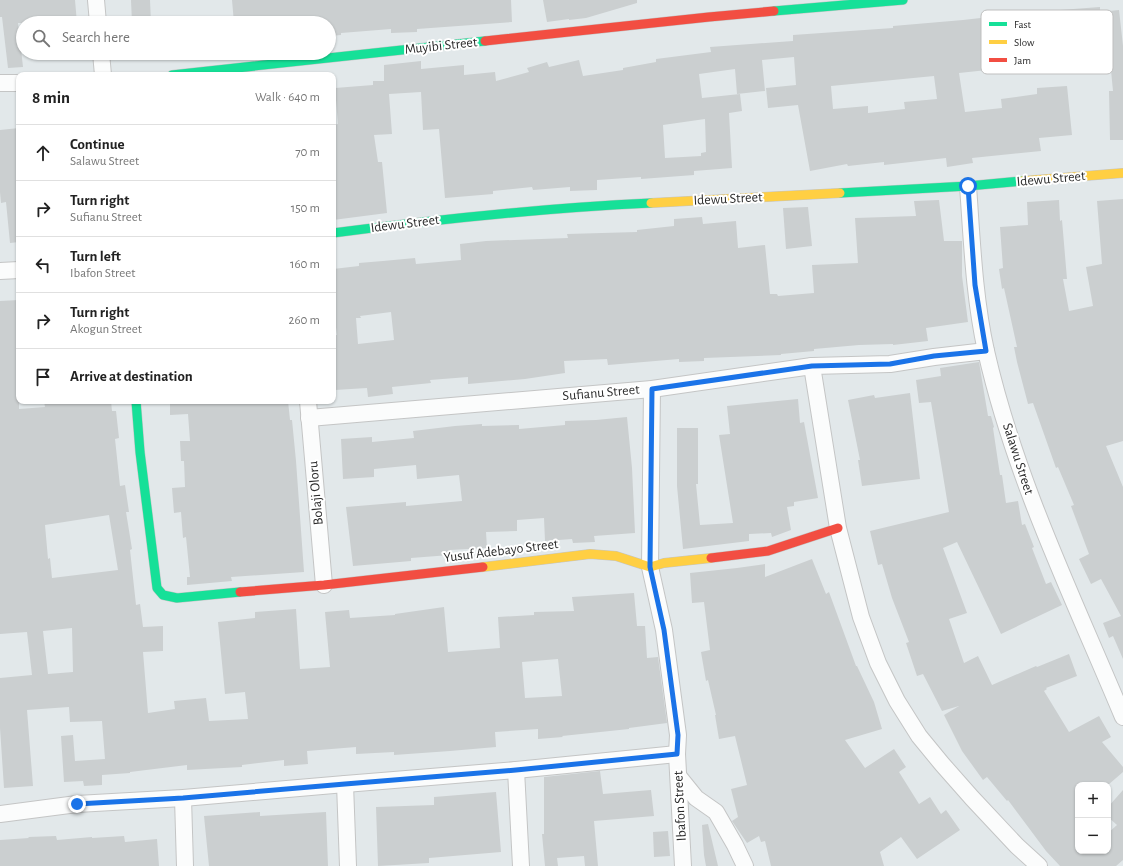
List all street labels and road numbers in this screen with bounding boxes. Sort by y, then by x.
street label: Muyibi Street [404,35,479,57]
street label: Idewu Street [1016,169,1087,189]
street label: Idewu Street [693,190,763,208]
street label: Idewu Street [370,213,441,235]
street label: Sufianu Street [562,383,641,403]
street label: Salawu Street [1000,421,1036,497]
street label: Bolaji Oloru [306,460,326,526]
street label: Yusuf Adebayo Street [443,537,560,565]
street label: Ibafon Street [671,770,689,842]

